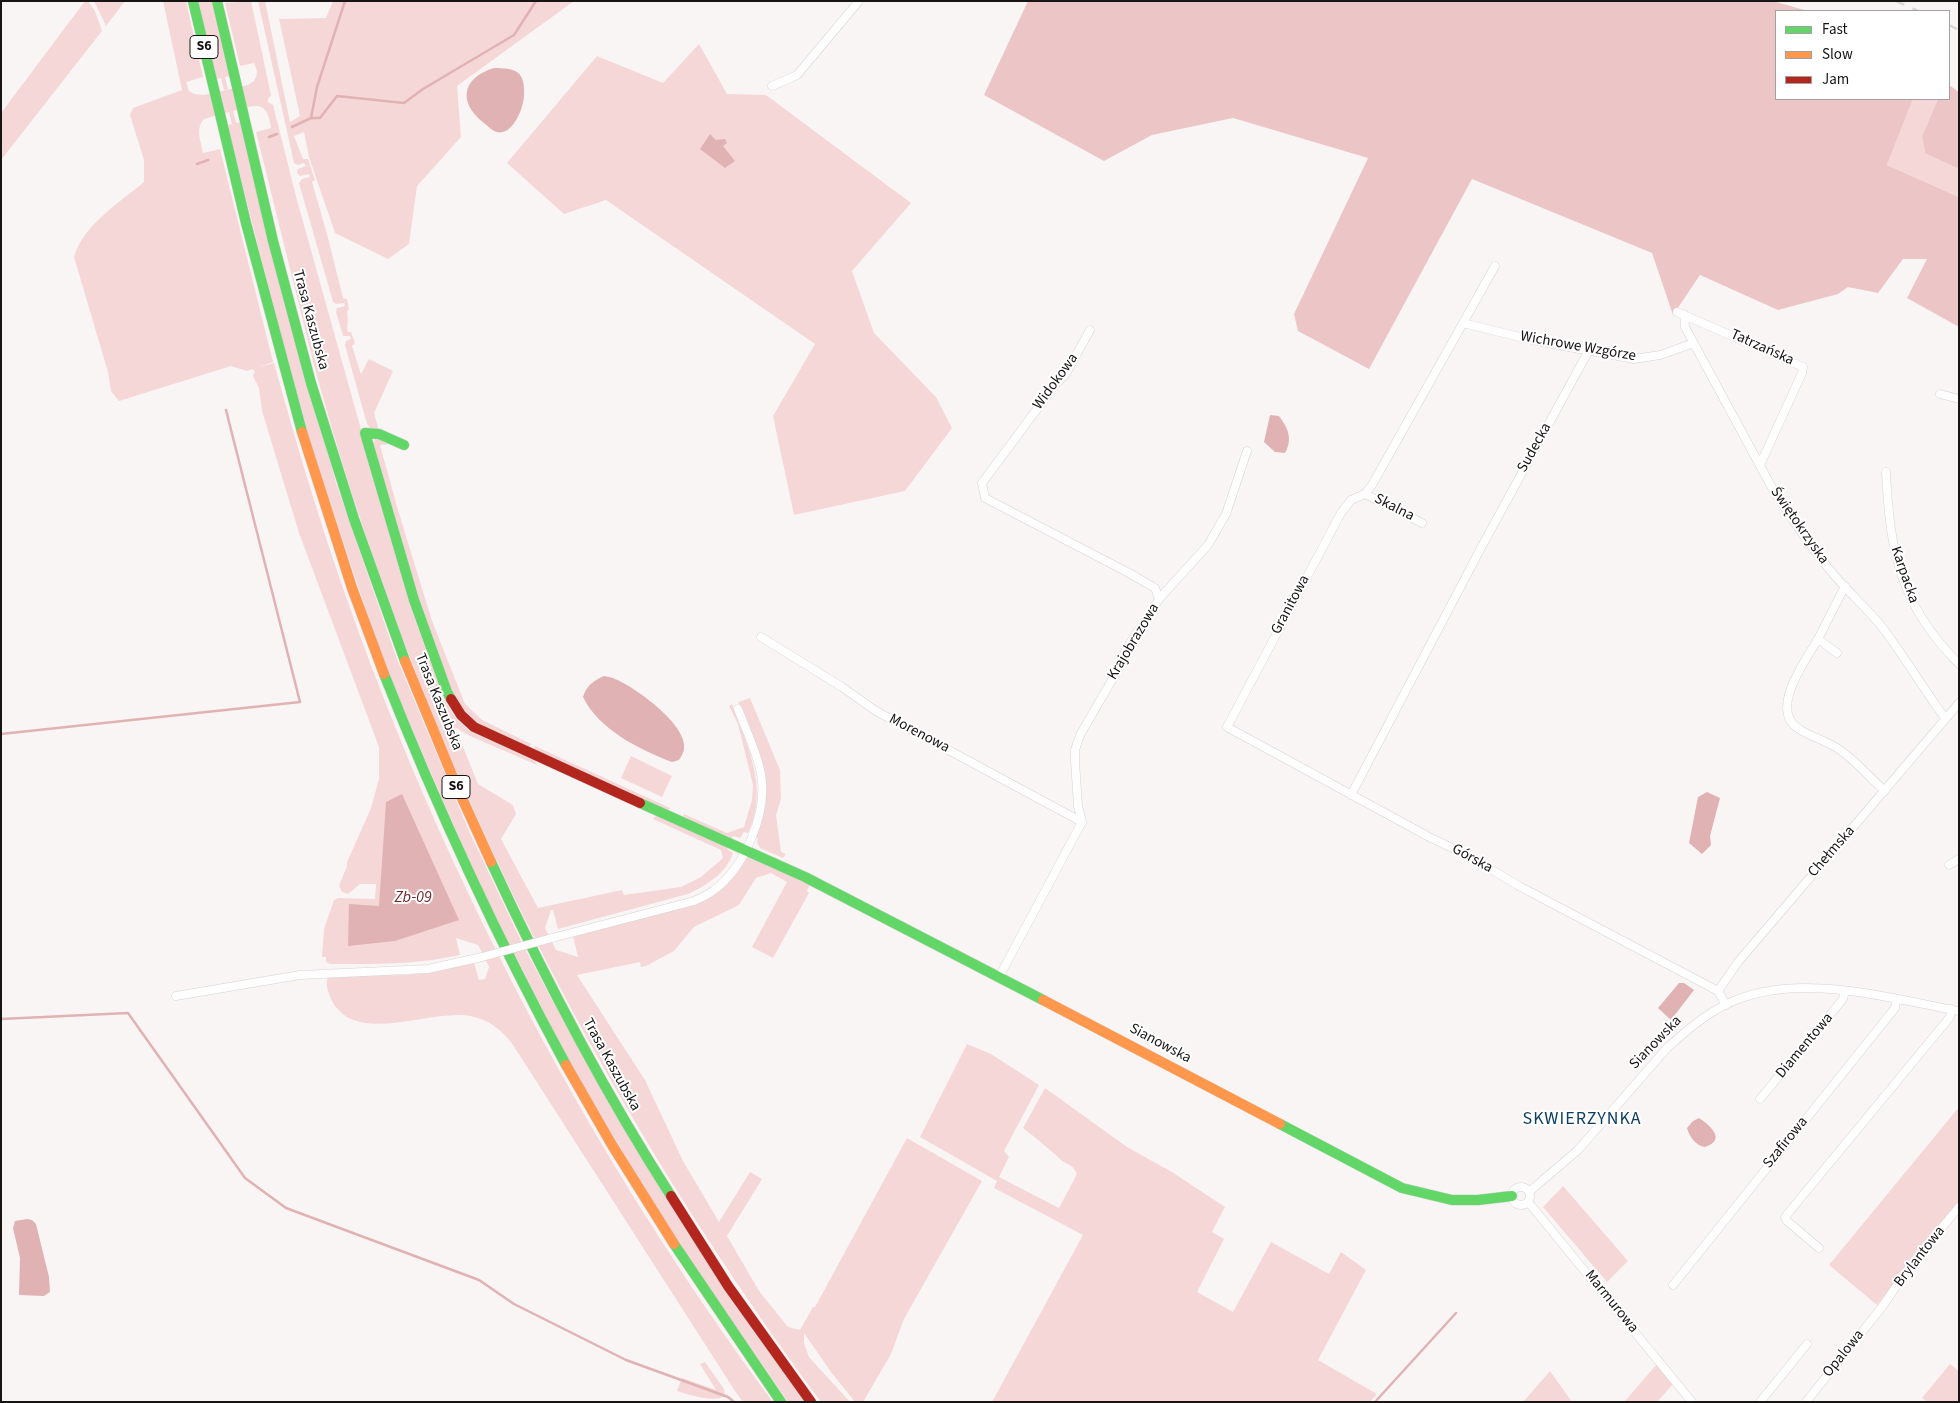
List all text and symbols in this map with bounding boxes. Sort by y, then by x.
legend [1775,10,1950,100]
text: Fast [1822,19,1848,40]
road number: S6 [190,36,218,58]
text: Slow [1822,44,1853,65]
text: Jam [1822,69,1849,90]
street label: Trasa Kaszubska [288,268,332,372]
street label: Tatrzańska [1728,326,1796,370]
street label: Wichrowe Wzgórze [1519,328,1637,366]
street label: Widokowa [1030,350,1082,414]
street label: Sudecka [1514,420,1556,476]
street label: Świętokrzyska [1766,484,1832,568]
street label: Skalna [1371,490,1417,526]
street label: Karpacka [1886,544,1922,606]
street label: Granitowa [1268,572,1314,638]
street label: Krajobrazowa [1104,600,1164,684]
street label: Trasa Kaszubska [410,651,466,753]
street label: Morenowa [886,711,952,757]
road number: S6 [442,776,470,799]
street label: Chełmska [1805,823,1859,881]
street label: Górska [1449,841,1495,877]
water label: Zb-09 [394,888,432,908]
street label: Diamentowa [1772,1010,1838,1082]
street label: Sianowska [1626,1012,1686,1074]
street label: Trasa Kaszubska [578,1016,644,1114]
street label: Sianowska [1126,1020,1194,1068]
district label: SKWIERZYNKA [1521,1109,1643,1131]
street label: Szafirowa [1760,1114,1812,1172]
street label: Brylantowa [1891,1223,1949,1291]
street label: Marmurowa [1580,1267,1642,1337]
street label: Opalowa [1819,1327,1869,1381]

